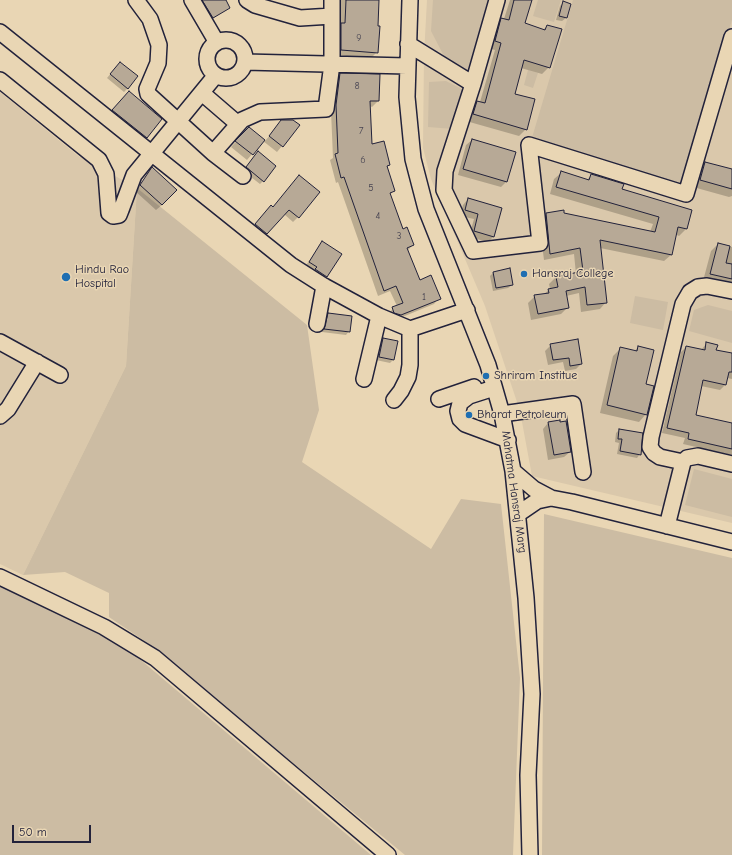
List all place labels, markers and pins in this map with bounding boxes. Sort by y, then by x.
place label: Hindu Rao Hospital [75,263,129,291]
place label: Hansraj College [532,267,613,281]
marker: Hansraj College [519,269,529,279]
marker: Hindu Rao Hospital [60,271,72,283]
place label: Shriram Institue [494,369,577,383]
marker: Shriram Institue [481,371,491,381]
place label: Bharat Petroleum [477,408,566,422]
marker: Bharat Petroleum [464,410,474,420]

